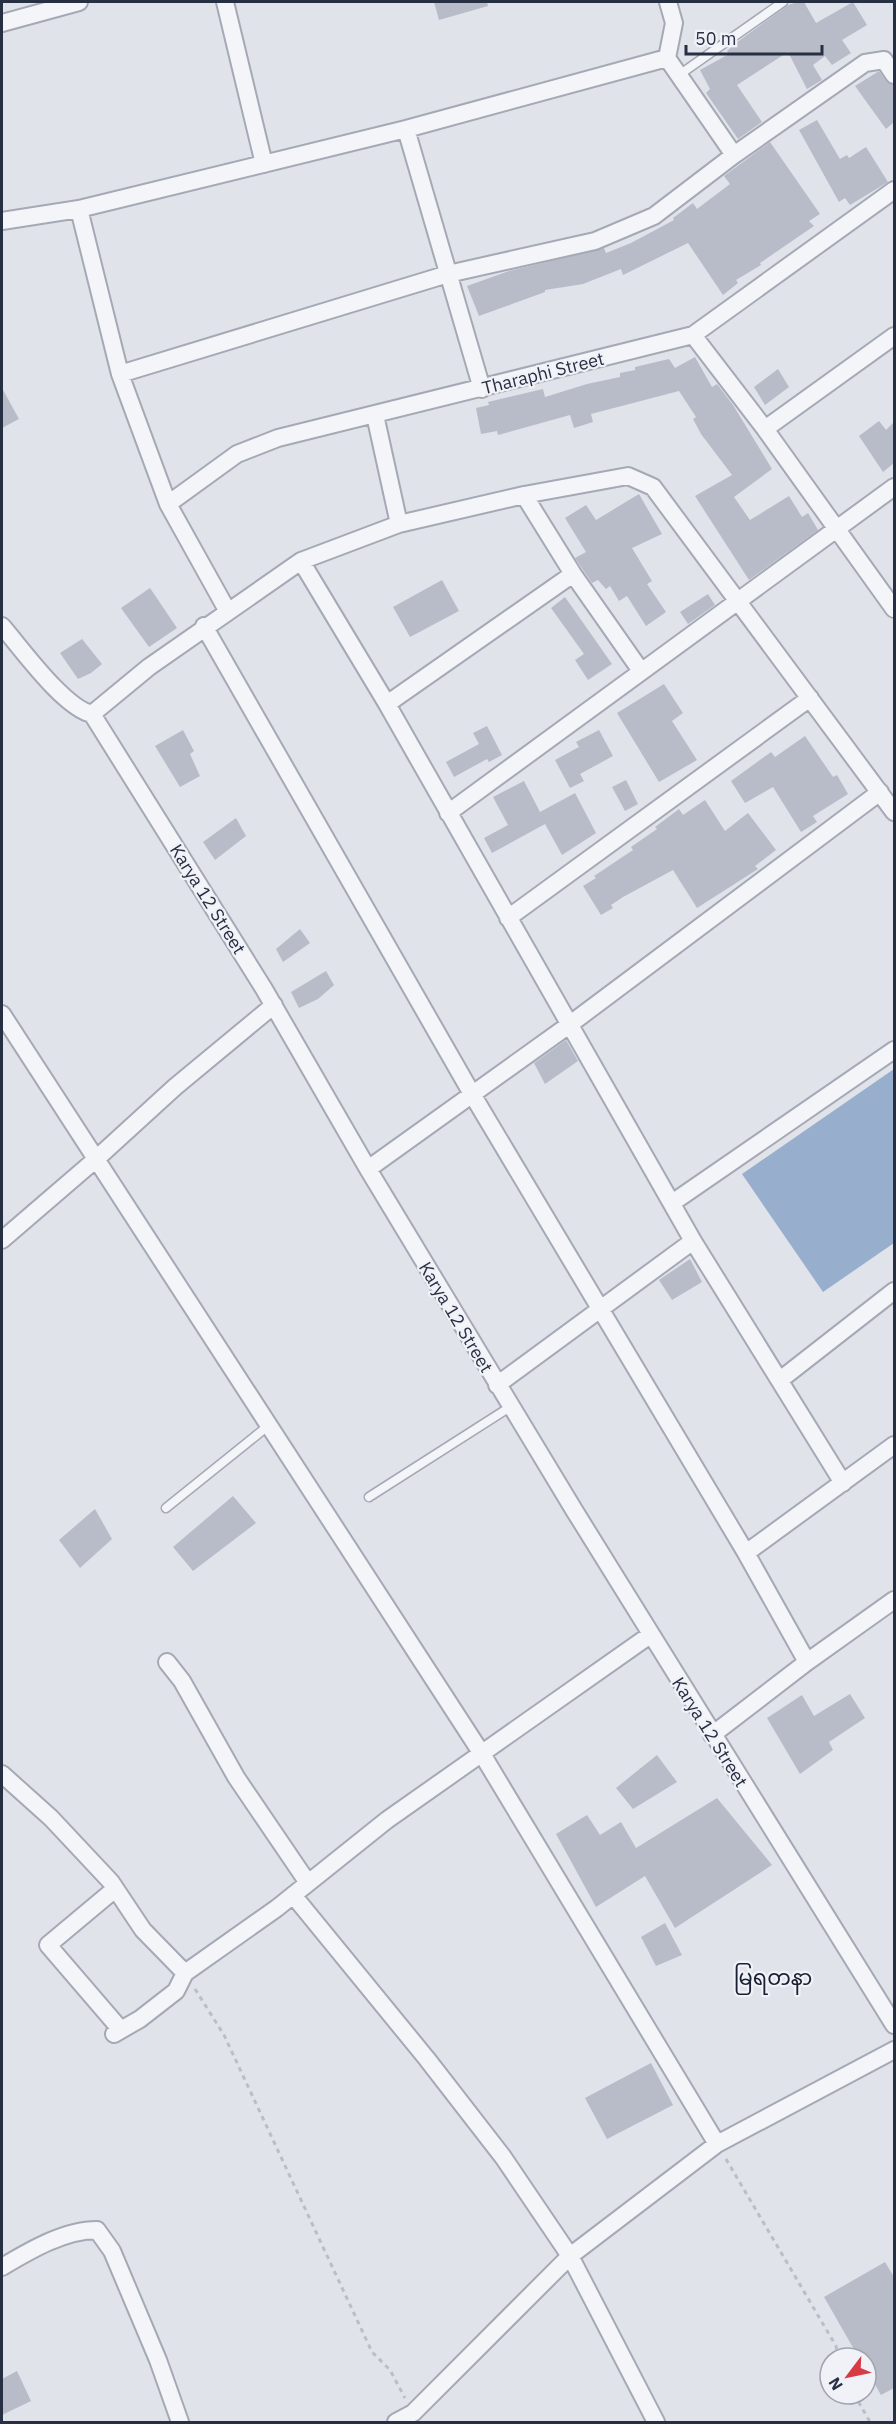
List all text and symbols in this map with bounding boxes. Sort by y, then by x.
scale bar [686,18,822,56]
text: 50 m [695,27,737,50]
street label: Tharaphi Street [480,347,606,399]
street label: Karya 12 Street [165,840,251,958]
street label: Karya 12 Street [414,1257,498,1377]
street label: Karya 12 Street [667,1673,753,1791]
district label: မြရတနာ [734,1963,812,1995]
north arrow [818,2346,878,2406]
text: N [824,2374,847,2394]

